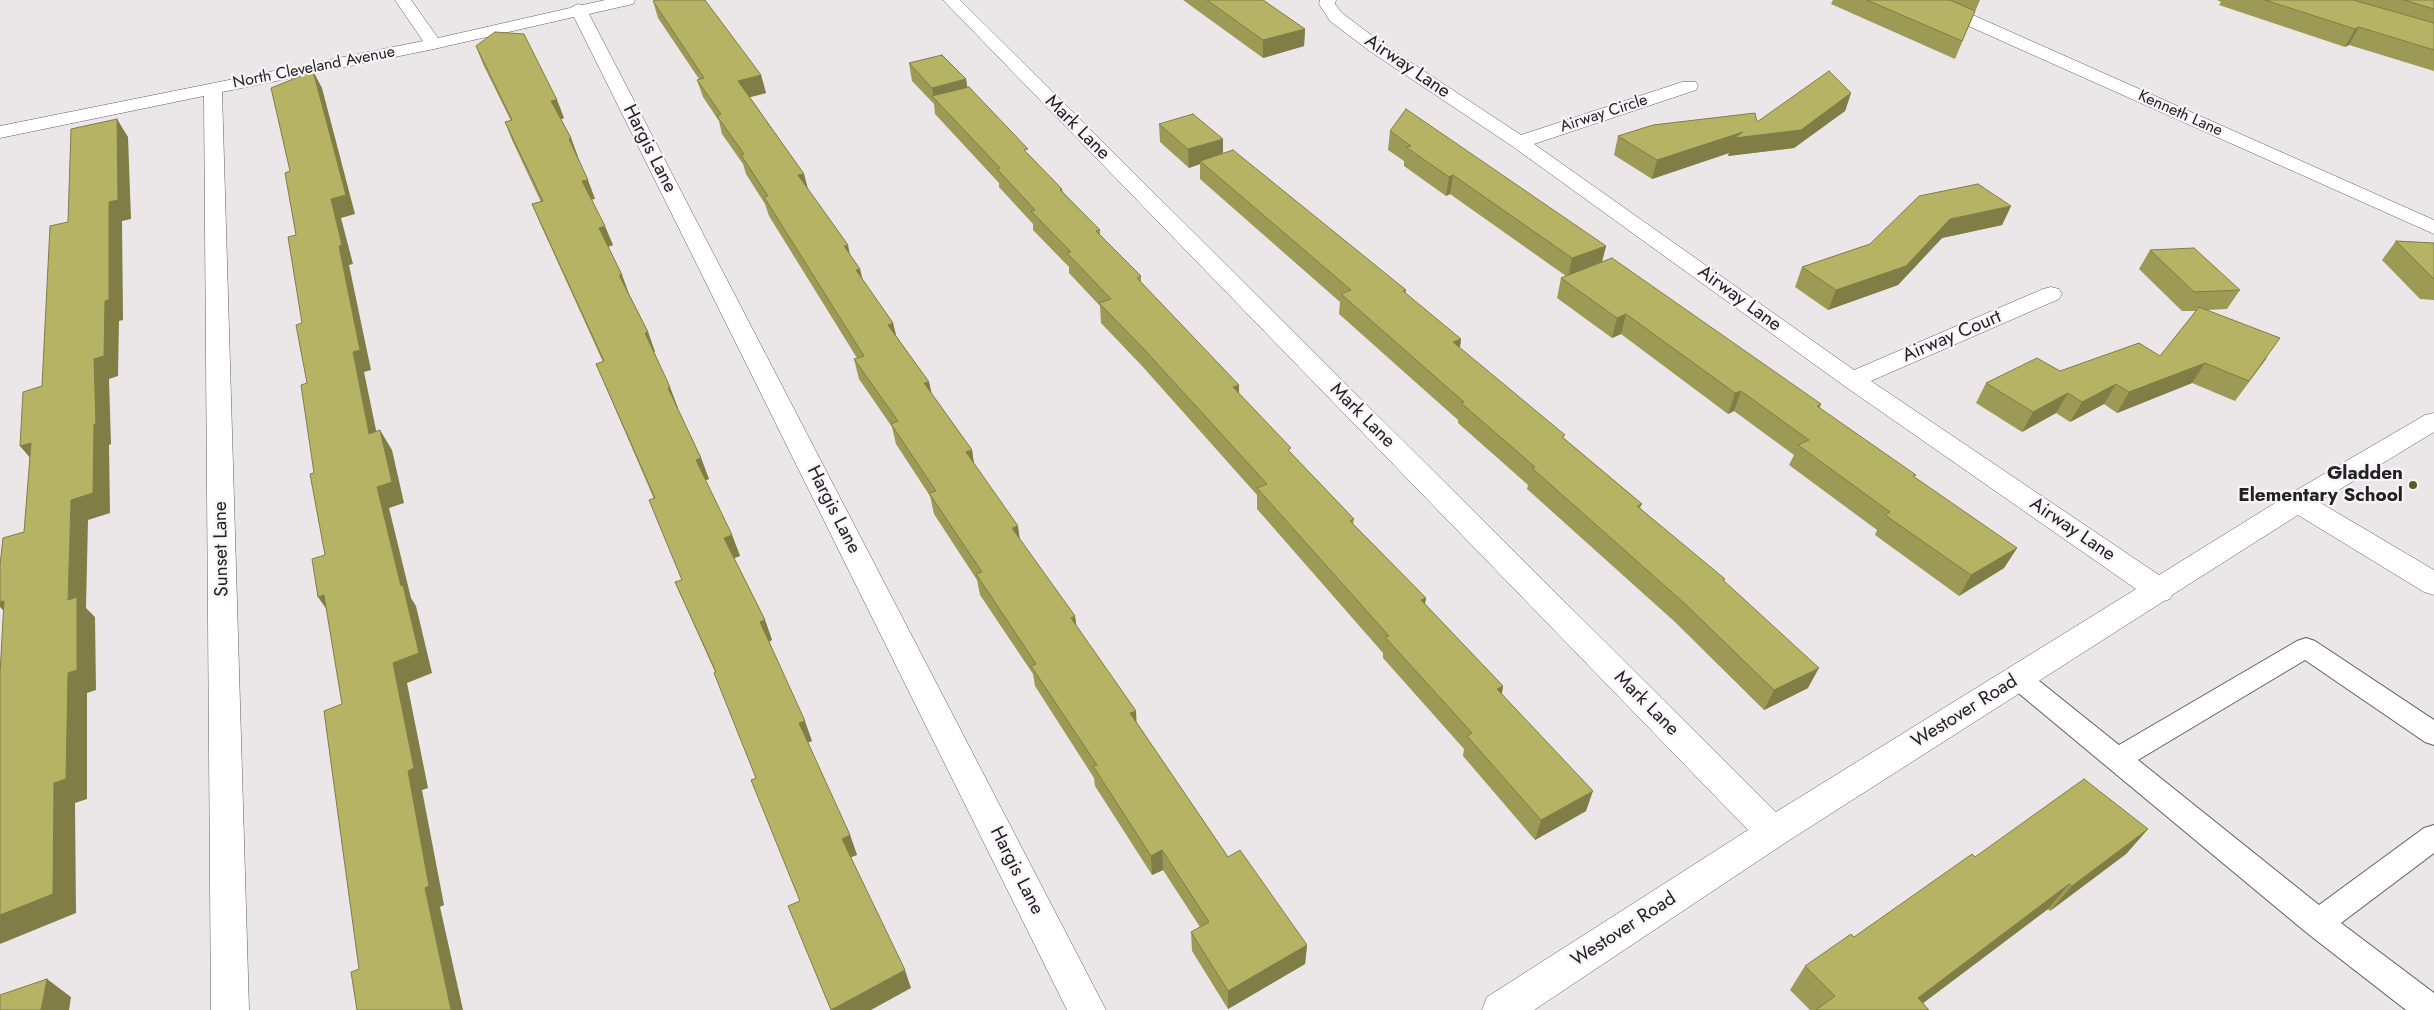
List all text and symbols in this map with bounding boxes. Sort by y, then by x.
street label: Airway Lane [1360,30,1454,104]
street label: North Cleveland Avenue [231,43,397,93]
street label: Kenneth Lane [2135,87,2225,141]
street label: Mark Lane [1040,91,1114,165]
street label: Airway Circle [1558,91,1650,137]
street label: Hargis Lane [617,101,681,197]
street label: Airway Lane [1693,261,1785,337]
street label: Airway Court [1899,306,2005,368]
street label: Mark Lane [1325,379,1399,453]
street label: Hargis Lane [801,462,865,558]
place label: Gladden Elementary School [2238,463,2403,507]
marker: Gladden Elementary School [2407,479,2419,491]
street label: Airway Lane [2025,493,2119,567]
street label: Sunset Lane [210,501,234,597]
street label: Mark Lane [1609,667,1683,741]
street label: Westover Road [1908,670,2022,754]
street label: Hargis Lane [984,823,1048,919]
street label: Westover Road [1567,888,1681,972]

